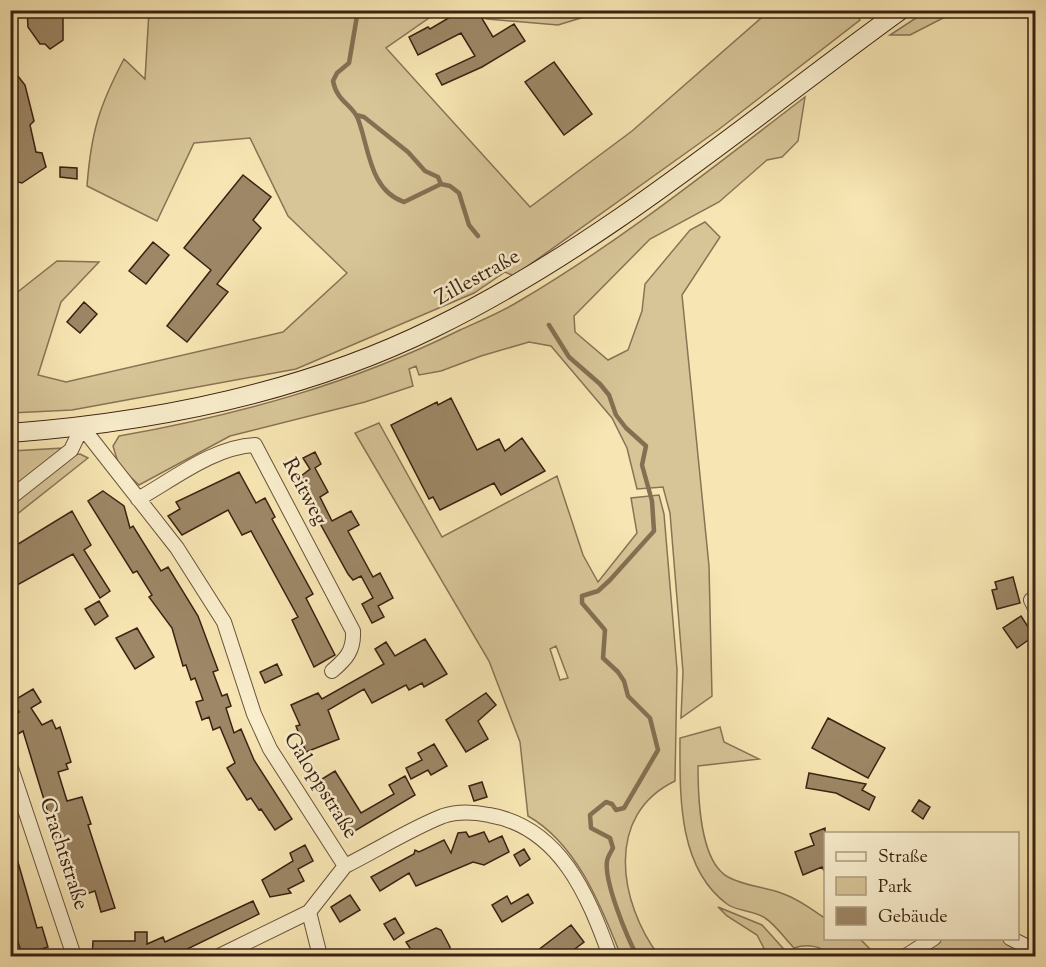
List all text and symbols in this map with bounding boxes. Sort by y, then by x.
street label: Zillestraße [430,242,526,314]
street label: Reitweg [274,453,334,531]
street label: Galoppstraße [275,727,365,845]
street label: Crachtstraße [31,794,95,914]
legend [824,832,1019,940]
text: Straße [878,845,928,871]
text: Park [878,875,913,901]
text: Gebäude [878,905,948,931]

